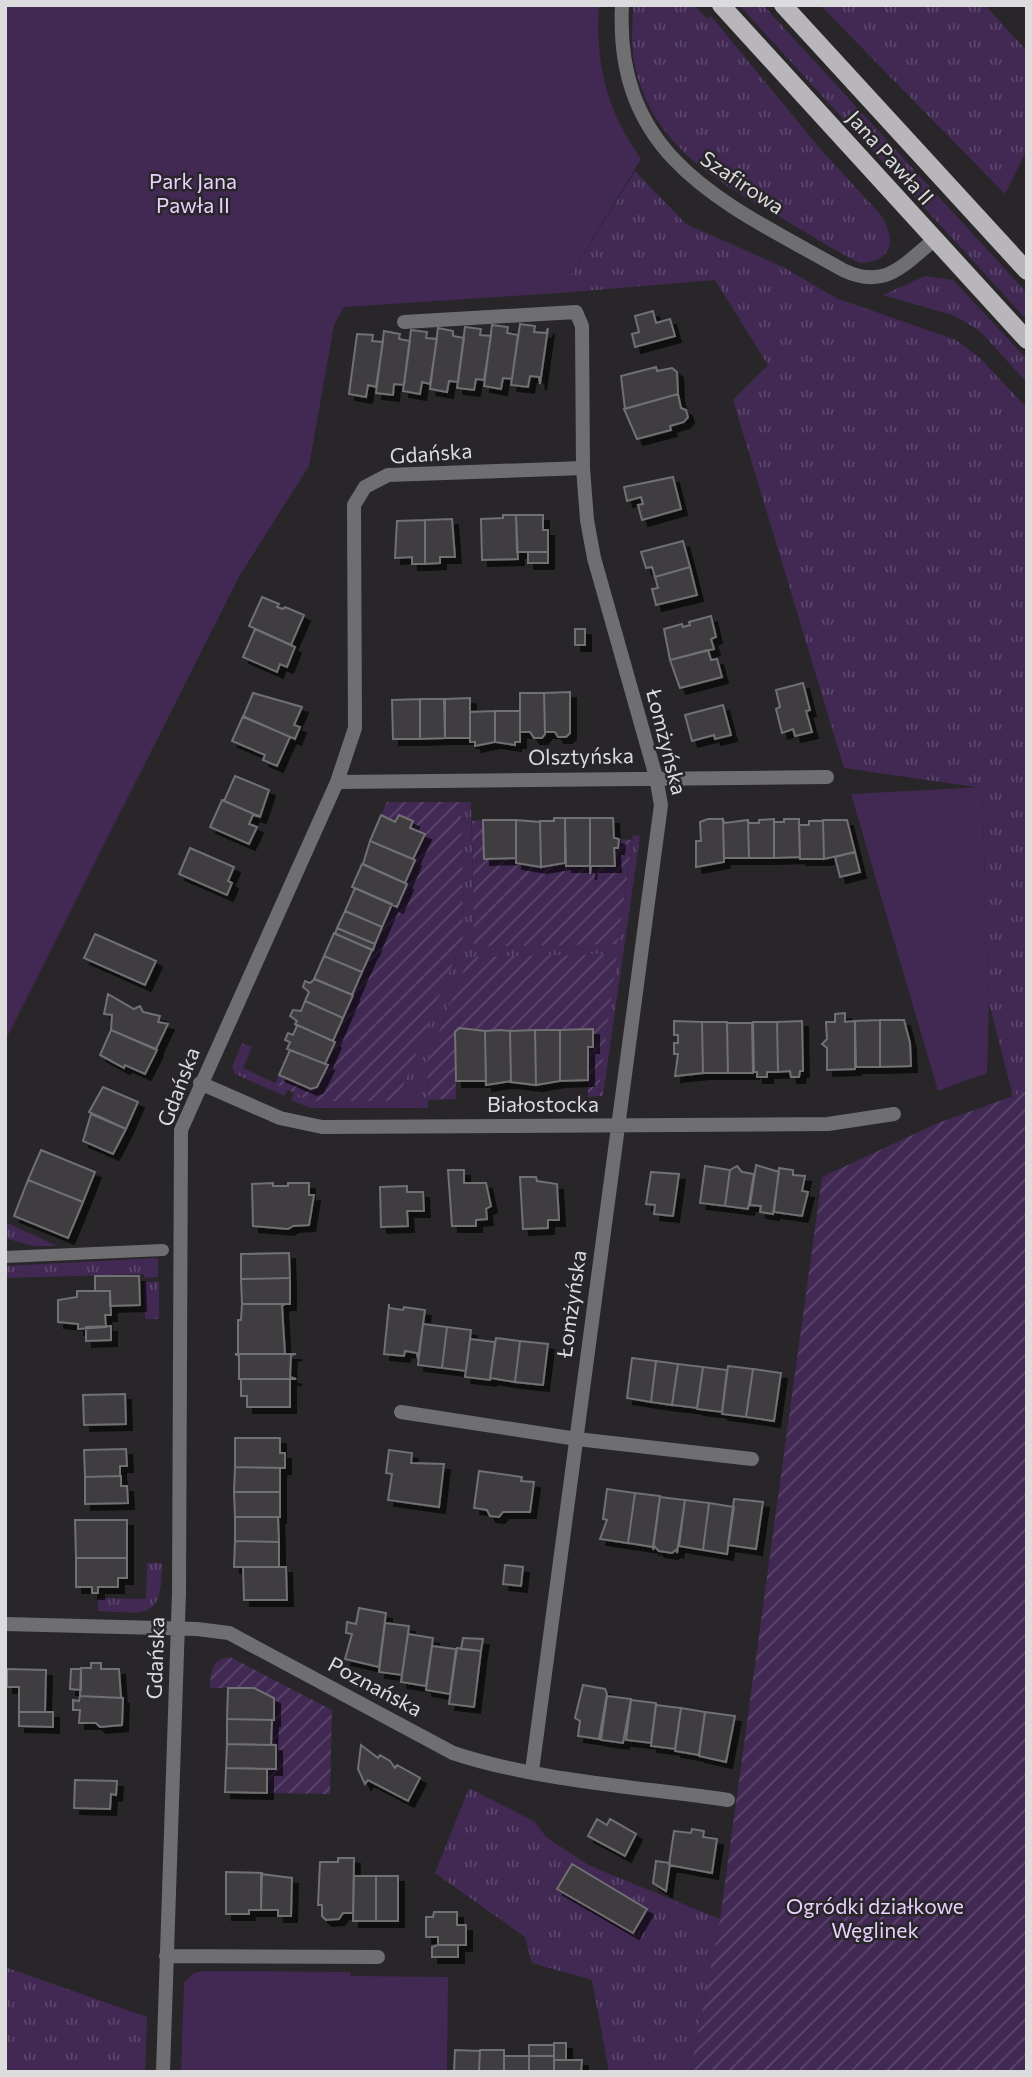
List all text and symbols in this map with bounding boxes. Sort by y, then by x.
street label: Jana Pawła II [842,105,940,209]
street label: Szafirowa [696,145,789,219]
park label: Park Jana Pawła II [149,168,237,217]
street label: Gdańska [389,437,473,468]
street label: Łomżyńska [642,685,693,797]
street label: Olsztyńska [528,742,634,769]
street label: Gdańska [151,1043,204,1129]
street label: Białostocka [487,1091,599,1116]
street label: Łomżyńska [550,1248,590,1360]
street label: Gdańska [141,1616,168,1700]
street label: Poznańska [324,1651,427,1721]
park label: Ogródki działkowe Węglinek [786,1893,964,1942]

